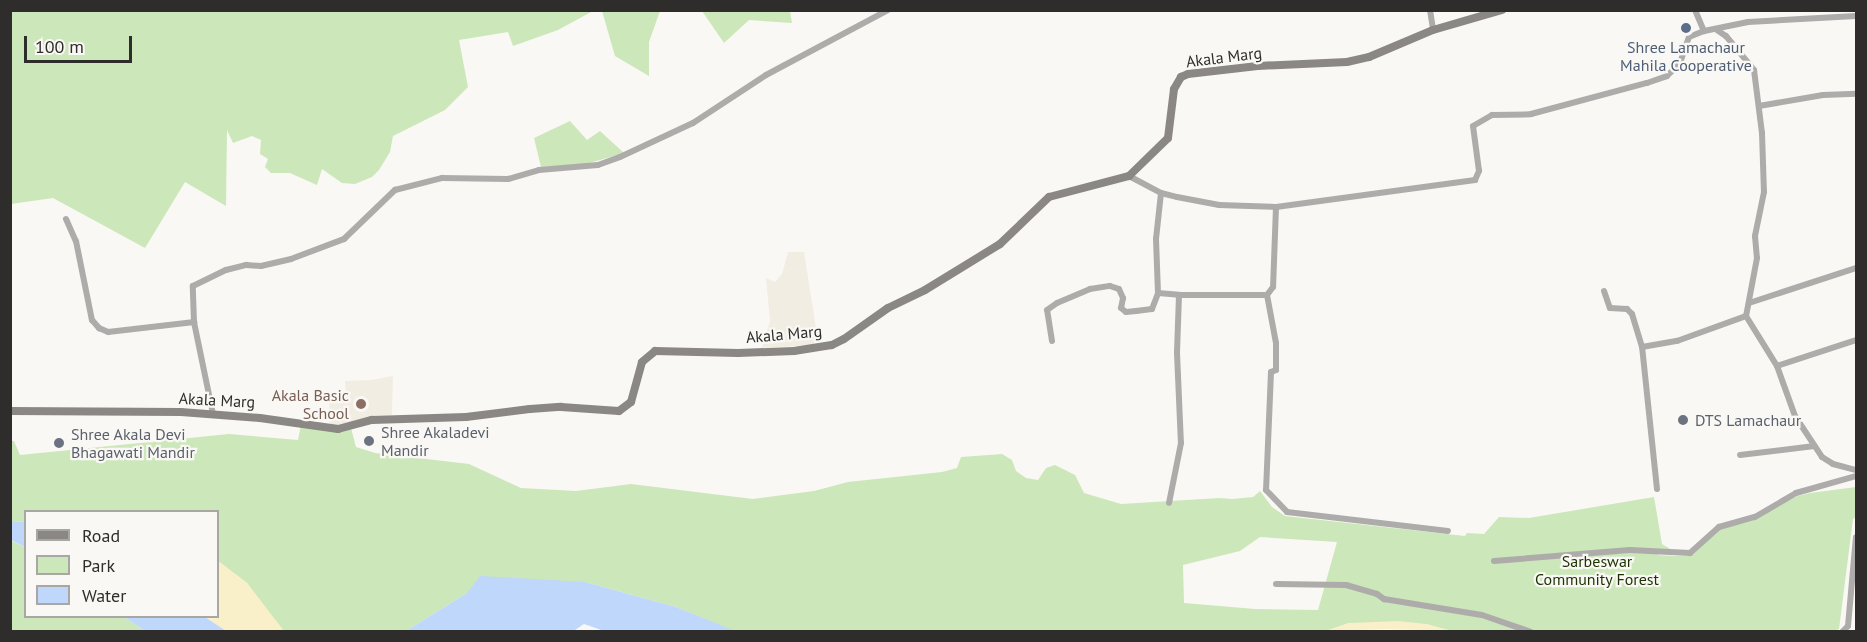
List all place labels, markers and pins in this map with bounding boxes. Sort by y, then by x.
marker: Shree Lamachaur Mahila Cooperative [1679,21,1693,35]
place label: Shree Lamachaur Mahila Cooperative [1620,37,1752,75]
place label: Akala Basic School [272,385,349,423]
marker: Akala Basic School [354,397,368,411]
place label: DTS Lamachaur [1695,410,1801,430]
marker: DTS Lamachaur [1676,413,1690,427]
place label: Shree Akaladevi Mandir [381,422,490,460]
place label: Shree Akala Devi Bhagawati Mandir [71,424,195,462]
marker: Shree Akaladevi Mandir [362,434,376,448]
marker: Shree Akala Devi Bhagawati Mandir [52,436,66,450]

